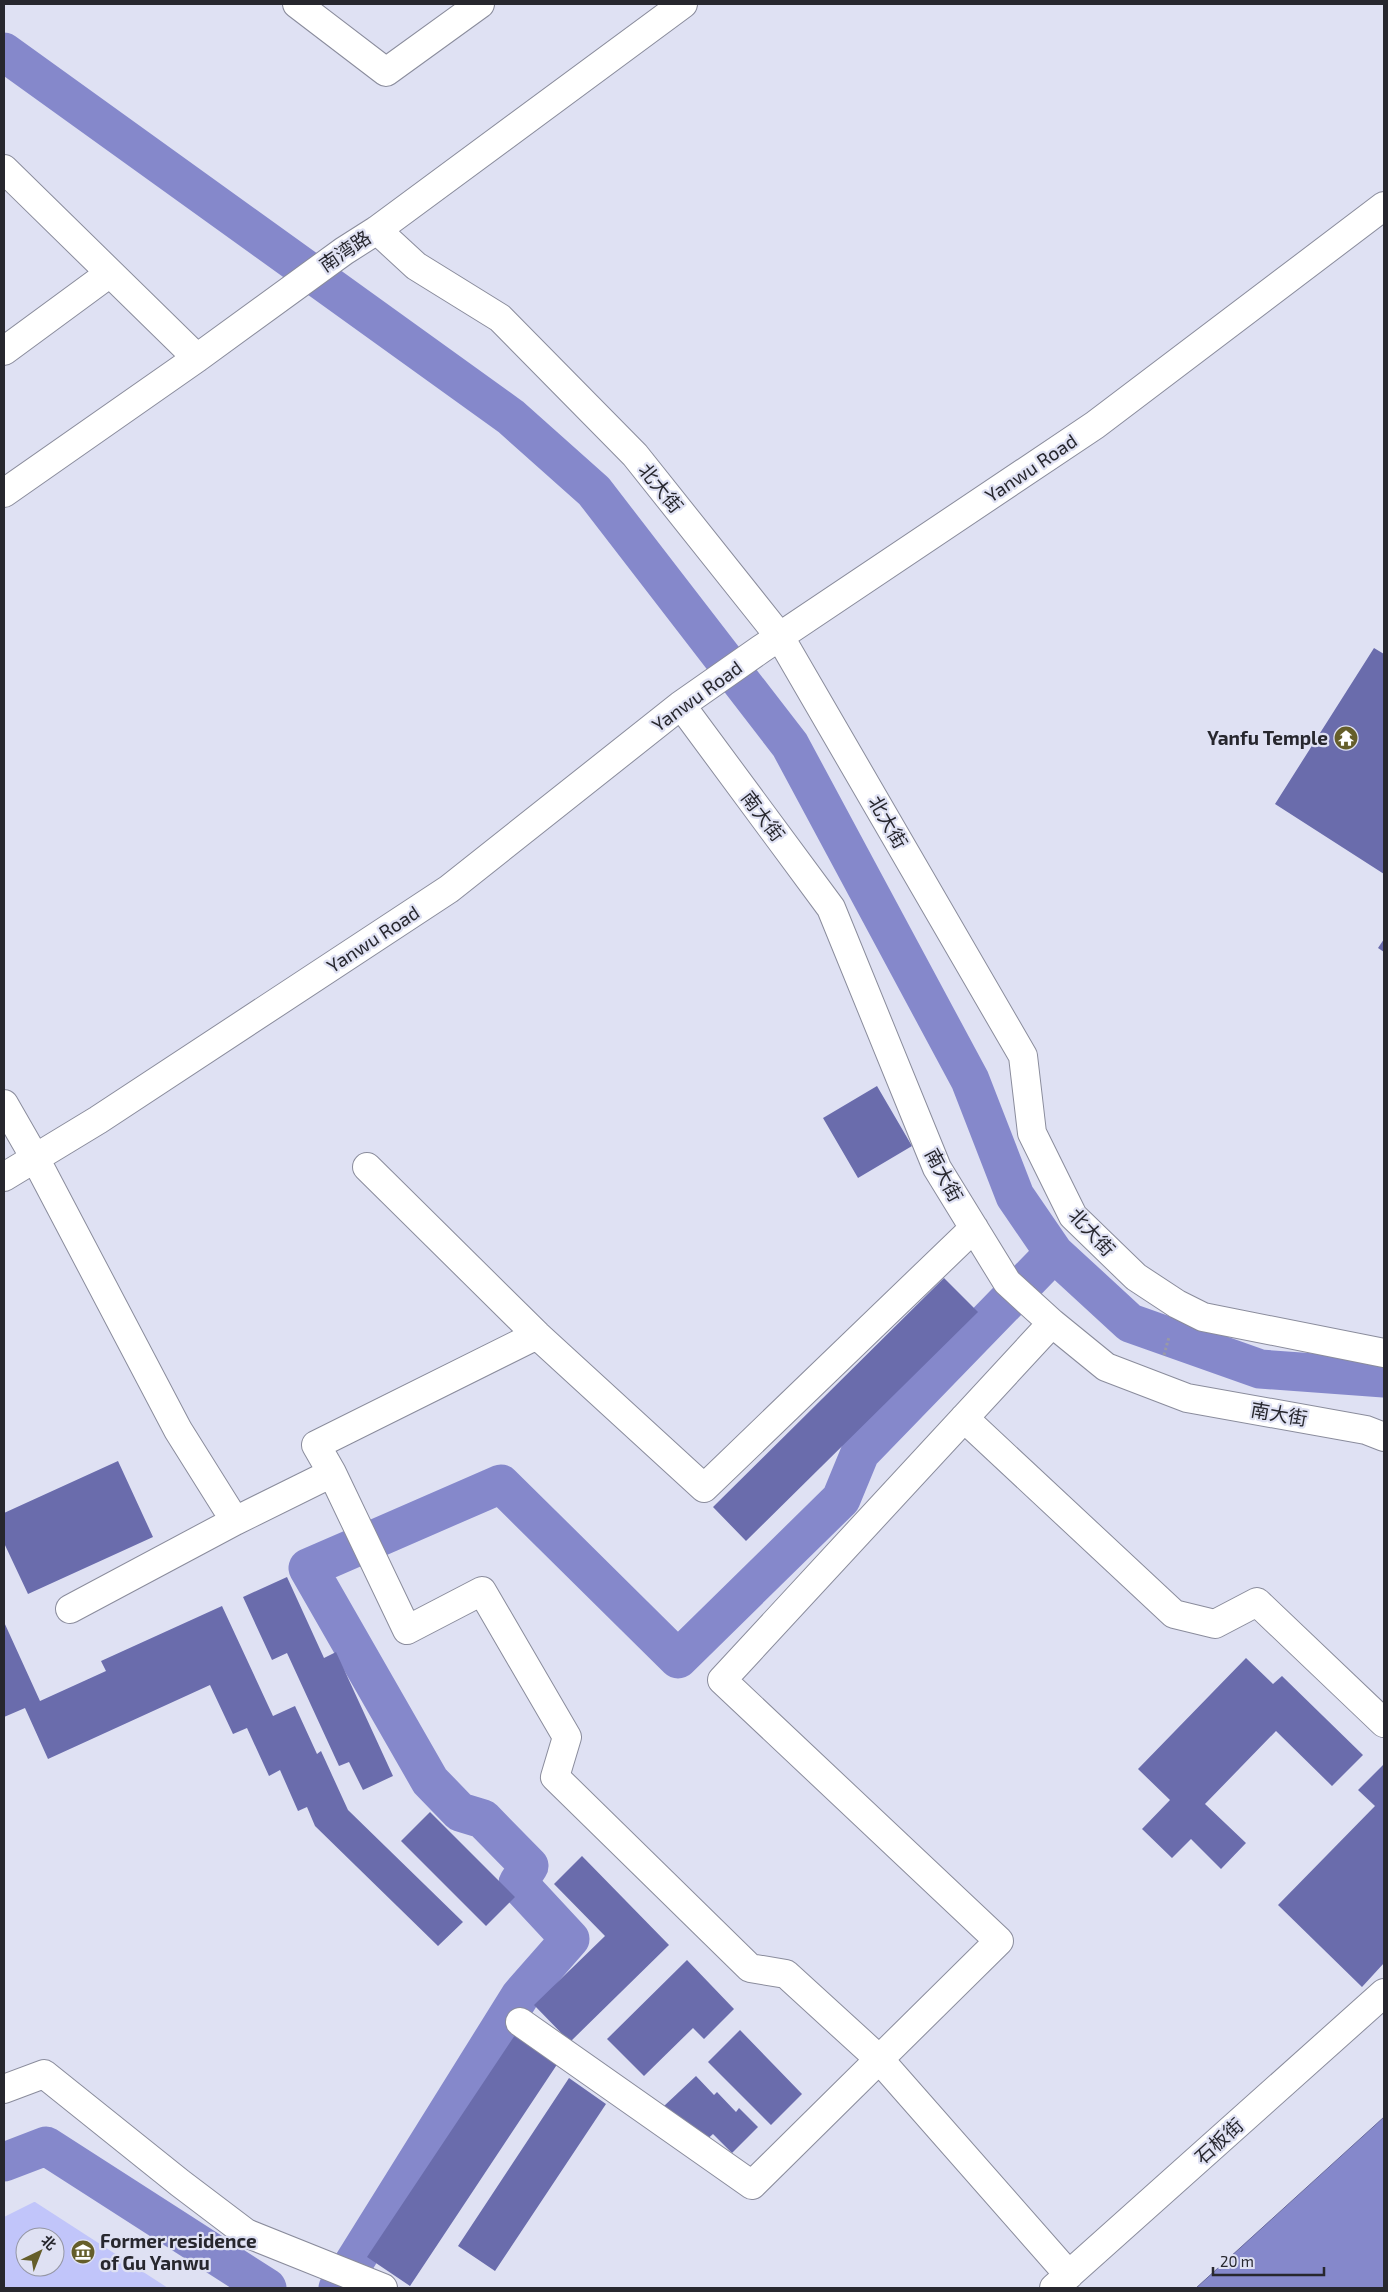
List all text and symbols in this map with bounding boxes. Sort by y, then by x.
street label: 南湾路 [315,225,375,276]
street label: Yanwu Road [980,428,1081,507]
street label: 北大街 [635,458,688,517]
street label: Yanwu Road [647,655,746,736]
temple icon: Yanfu Temple [1333,725,1359,751]
place label: Yanfu Temple [1207,726,1328,749]
street label: 南大街 [737,786,790,845]
street label: 北大街 [864,791,913,852]
street label: Yanwu Road [322,900,423,977]
street label: 南大街 [921,1144,968,1205]
street label: 北大街 [1065,1203,1120,1260]
street label: 南大街 [1249,1397,1309,1430]
street label: 石板街 [1190,2113,1248,2168]
north arrow [15,2227,65,2277]
place label: Former residence of Gu Yanwu [100,2229,257,2274]
text: 北 [38,2231,60,2253]
museum icon: Former residence of Gu Yanwu [70,2239,96,2265]
scale bar [1213,2244,1324,2276]
text: 20 m [1220,2252,1254,2270]

